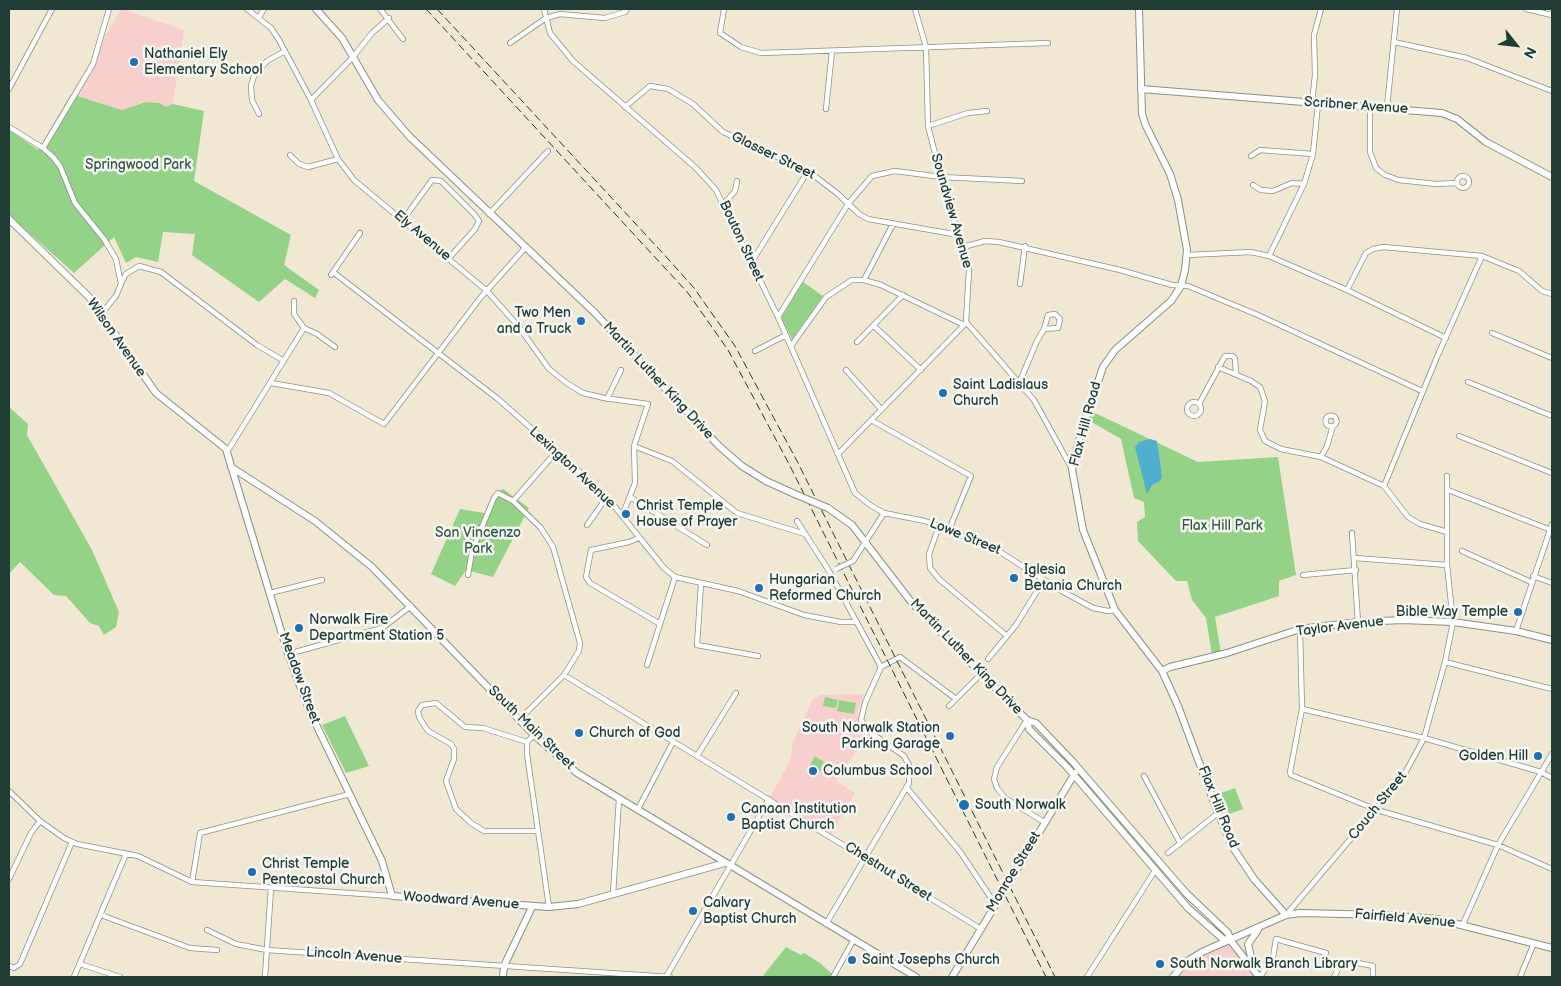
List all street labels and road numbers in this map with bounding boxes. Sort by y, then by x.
street label: Scribner Avenue [1303,94,1409,118]
street label: Glasser Street [728,129,818,183]
street label: Soundview Avenue [927,152,975,270]
street label: Bouton Street [715,198,767,284]
street label: Ely Avenue [390,207,454,265]
street label: Wilson Avenue [83,295,149,381]
street label: Martin Luther King Drive [599,319,717,443]
street label: Flax Hill Road [1067,380,1105,468]
street label: Lexington Avenue [525,424,619,512]
street label: Lowe Street [927,515,1003,559]
street label: Martin Luther King Drive [906,596,1026,718]
street label: Taylor Avenue [1295,613,1385,641]
street label: Meadow Street [275,630,323,726]
street label: South Main Street [484,683,578,773]
street label: Flax Hill Road [1194,764,1242,850]
street label: Couch Street [1345,768,1411,844]
street label: Monroe Street [983,829,1045,915]
street label: Chestnut Street [841,839,935,905]
street label: Woodward Avenue [402,889,520,913]
street label: Fairfield Avenue [1354,906,1456,932]
street label: Lincoln Avenue [305,944,403,968]

